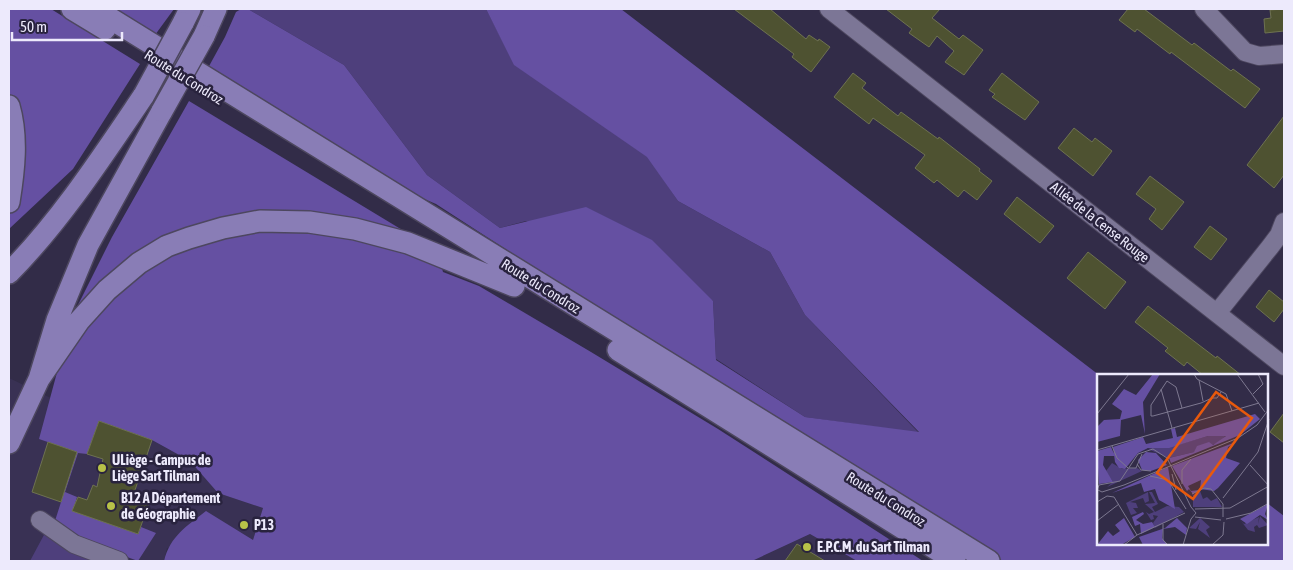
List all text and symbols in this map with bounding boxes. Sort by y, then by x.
scale bar [12,10,122,42]
text: 50 m [20,18,47,35]
street label: Route du Condroz [142,46,226,108]
street label: Allée de la Cense Rouge [1047,178,1153,266]
street label: Route du Condroz [499,255,583,317]
inset map [1097,374,1268,545]
place label: ULiège - Campus de Liège Sart Tilman [112,452,211,484]
marker: ULiège - Campus de Liège Sart Tilman [96,462,108,474]
street label: Route du Condroz [844,468,928,530]
place label: B12 A Département de Géographie [121,490,220,522]
marker: B12 A Département de Géographie [105,500,117,512]
place label: P13 [254,517,274,533]
marker: P13 [238,519,250,531]
place label: E.P.C.M. du Sart Tilman [817,539,930,555]
marker: E.P.C.M. du Sart Tilman [801,541,813,553]

